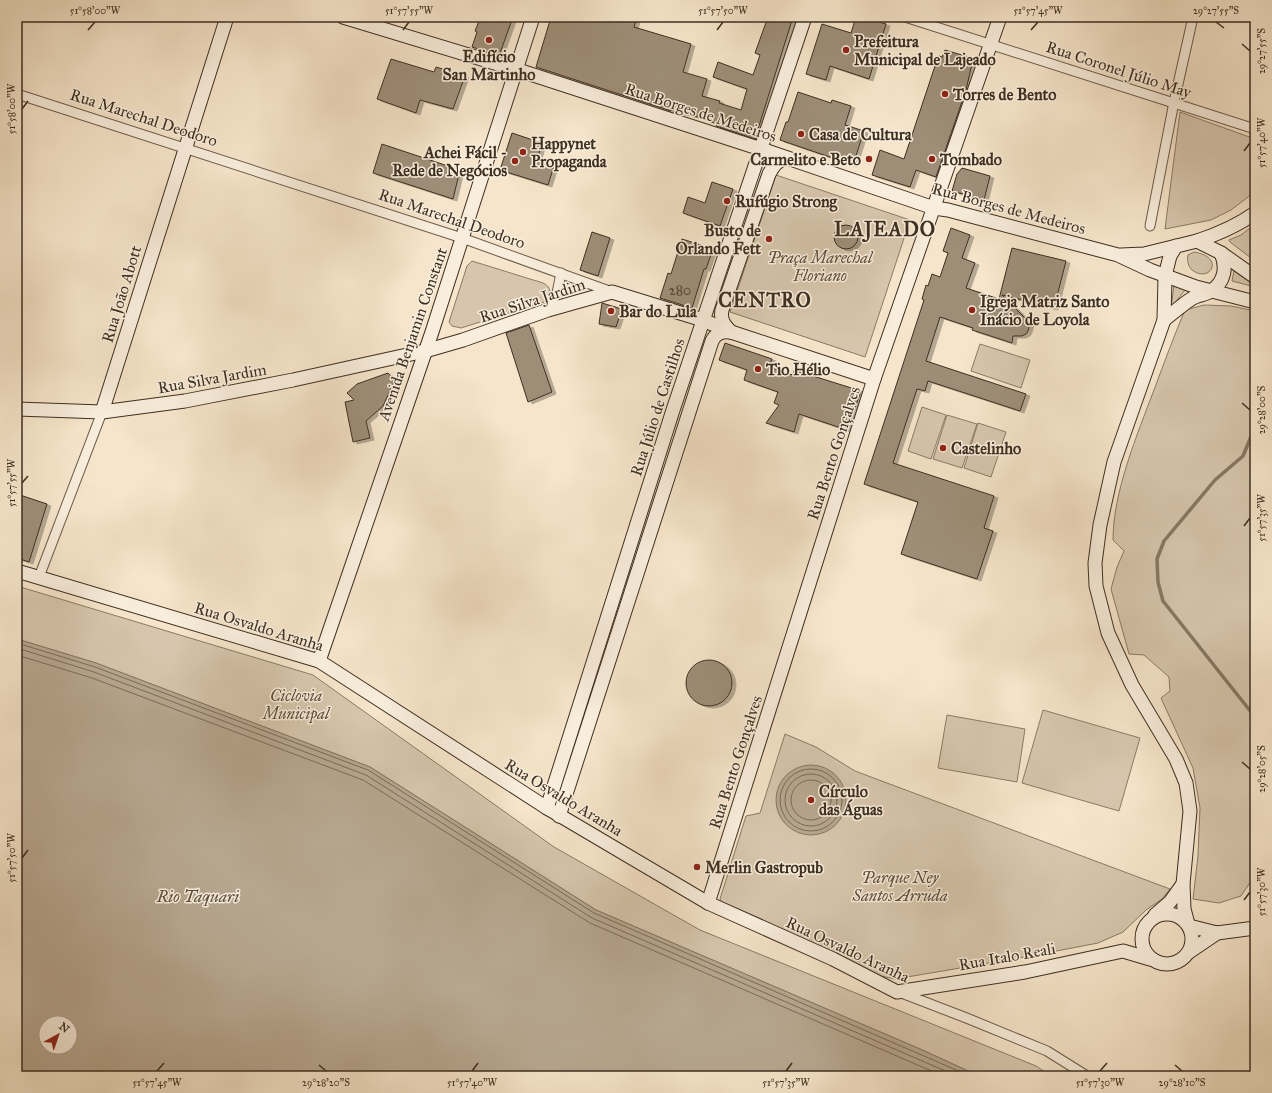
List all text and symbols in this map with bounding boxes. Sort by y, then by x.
text: 51°58'00"W [70,5,121,17]
text: 51°57'55"W [385,5,434,17]
text: 51°57'50"W [698,5,748,17]
text: 51°57'45"W [1013,5,1063,17]
text: 29°27'55"S [1193,5,1239,17]
text: 29°27'55"S [1256,28,1268,74]
place label: Prefeitura Municipal de Lajeado [854,32,996,70]
marker: Edifício San Martinho [484,35,494,45]
street label: Rua Coronel Júlio May [1044,37,1194,103]
marker: Prefeitura Municipal de Lajeado [841,45,851,55]
place label: Edifício San Martinho [442,47,536,84]
street label: Rua Borges de Medeiros [622,79,779,147]
text: 51°58'00"W [6,83,18,134]
street label: Rua Marechal Deodoro [68,85,220,150]
place label: Torres de Bento [952,85,1056,104]
marker: Torres de Bento [940,89,950,99]
text: 51°57'40"W [1256,117,1268,168]
place label: Casa de Cultura [809,125,913,144]
marker: Casa de Cultura [796,129,806,139]
place label: Happynet Propaganda [531,134,608,172]
place label: Achei Fácil - Rede de Negócios [392,143,507,181]
marker: Happynet Propaganda [518,147,528,157]
place label: Carmelito e Beto [750,150,861,169]
place label: Tombado [939,150,1002,169]
marker: Carmelito e Beto [864,154,874,164]
marker: Tombado [927,154,937,164]
marker: Achei Fácil - Rede de Negócios [510,156,520,166]
street label: Rua Borges de Medeiros [930,179,1088,239]
street label: Rua Marechal Deodoro [376,184,528,252]
place label: Rufúgio Strong [735,192,838,212]
marker: Rufúgio Strong [722,196,732,206]
district label: LAJEADO [834,217,936,243]
place label: Busto de Orlando Fett [675,221,761,258]
marker: Busto de Orlando Fett [764,234,774,244]
street label: Rua João Abott [98,243,146,345]
street label: Avenida Benjamin Constant [373,245,451,424]
park label: Praça Marechal Floriano [768,248,874,285]
street label: Rua Silva Jardim [477,274,588,327]
house number: 280 [669,282,691,299]
district label: CENTRO [718,288,812,312]
place label: Igreja Matriz Santo Inácio de Loyola [980,292,1109,330]
place label: Bar do Lula [619,302,698,321]
marker: Igreja Matriz Santo Inácio de Loyola [967,305,977,315]
marker: Bar do Lula [606,306,616,316]
street label: Rua Júlio de Castilhos [626,336,690,479]
street label: Rua Silva Jardim [156,359,269,398]
place label: Tio Hélio [765,360,830,379]
marker: Tio Hélio [753,364,763,374]
street label: Rua Bento Gonçalves [803,384,864,522]
text: 29°28'00"S [1256,385,1268,434]
place label: Castelinho [951,439,1021,458]
marker: Castelinho [938,443,948,453]
text: 51°57'55"W [6,458,18,507]
text: 51°57'35"W [1256,494,1268,542]
street label: Rua Osvaldo Aranha [192,598,326,655]
park label: Ciclovia Municipal [261,686,331,724]
street label: Rua Bento Gonçalves [705,693,766,831]
text: 29°28'05"S [1256,745,1268,793]
street label: Rua Osvaldo Aranha [501,755,626,840]
place label: Círculo das Águas [819,782,883,820]
marker: Círculo das Águas [806,795,816,805]
text: 51°57'50"W [6,833,18,883]
place label: Merlin Gastropub [705,858,823,878]
marker: Merlin Gastropub [692,862,702,872]
text: 51°57'30"W [1256,867,1268,916]
park label: Parque Ney Santos Arruda [851,868,948,905]
water label: Rio Taquari [156,886,239,907]
street label: Rua Osvaldo Aranha [783,913,913,986]
street label: Rua Italo Reali [957,939,1058,974]
north arrow [38,1015,78,1055]
text: N [56,1020,72,1036]
text: 51°57'45"W [132,1077,182,1089]
text: 29°28'20"S [302,1077,350,1089]
text: 51°57'40"W [447,1077,498,1089]
text: 51°57'35"W [762,1077,810,1089]
text: 51°57'30"W [1076,1077,1125,1089]
text: 29°28'10"S [1159,1077,1206,1089]

